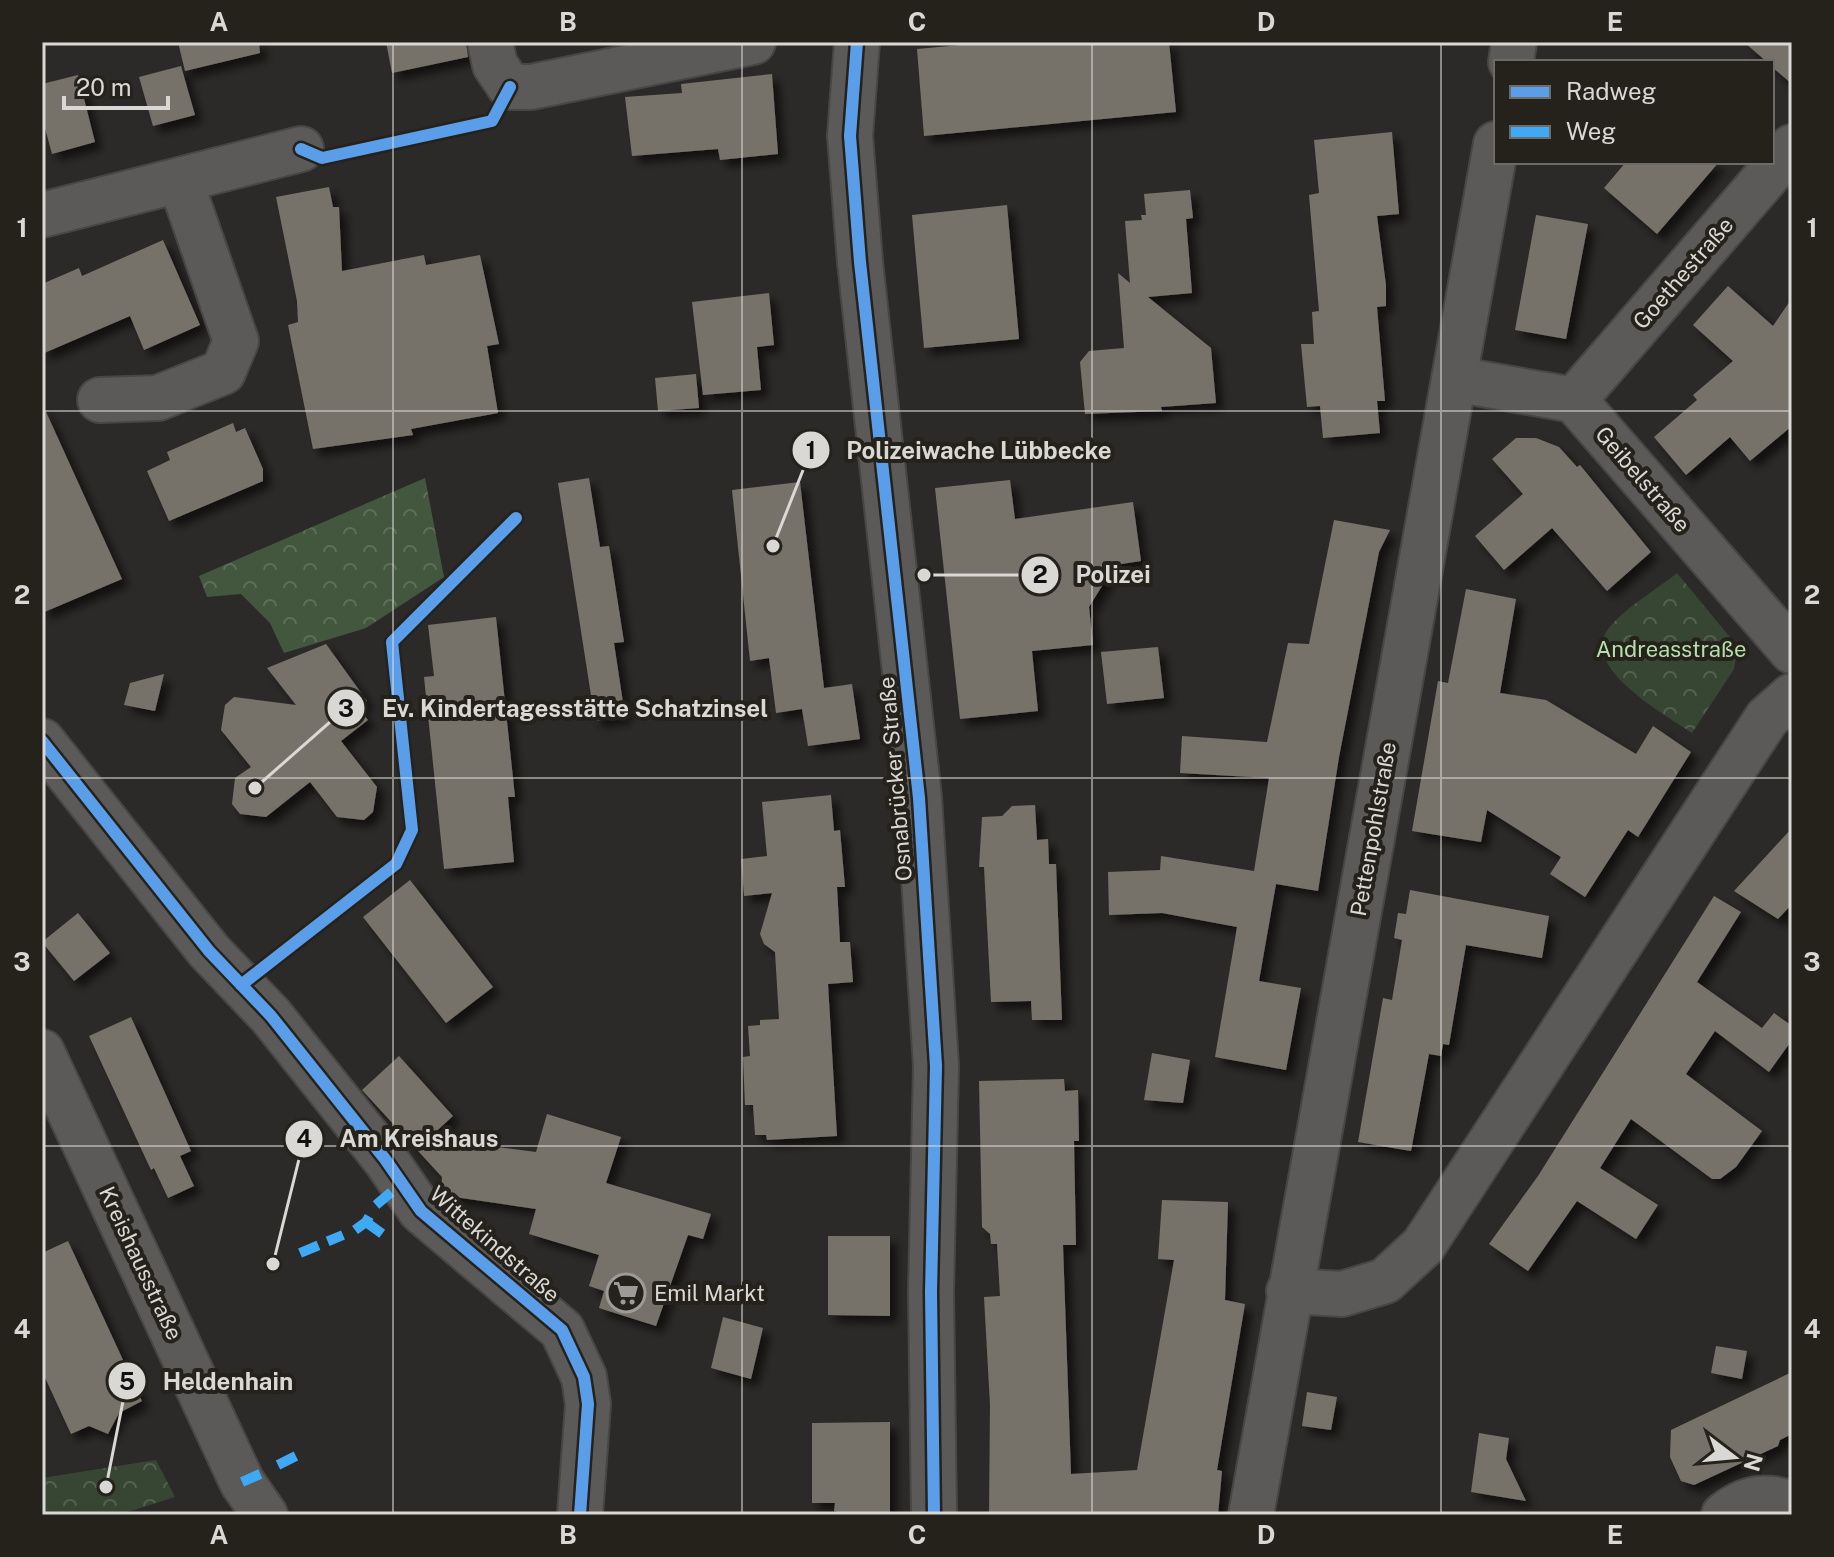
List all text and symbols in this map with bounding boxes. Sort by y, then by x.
text: A [210,6,229,37]
text: B [559,6,577,37]
text: C [908,6,926,37]
text: D [1257,6,1275,37]
text: E [1607,6,1623,37]
scale bar [64,60,168,110]
legend [1494,60,1774,164]
text: 20 m [76,73,132,101]
text: Radweg [1566,77,1657,105]
text: Weg [1566,117,1616,145]
text: 1 [16,212,28,243]
street label: Goethestraße [1627,212,1739,334]
text: 1 [1806,212,1818,243]
street label: Geibelstraße [1590,421,1696,537]
callout: Polizeiwache Lübbecke [791,426,1128,474]
text: 1 [806,436,816,464]
text: Polizeiwache Lübbecke [846,436,1112,464]
callout: Polizei [1020,551,1167,599]
text: 2 [1032,560,1048,588]
text: Polizei [1075,560,1151,588]
text: 2 [14,579,30,610]
text: 2 [1804,579,1820,610]
park label: Andreasstraße [1596,636,1746,662]
street label: Osnabrücker Straße [873,676,917,882]
callout: Ev. Kindertagesstätte Schatzinsel [326,684,784,732]
text: 3 [338,694,354,722]
text: Ev. Kindertagesstätte Schatzinsel [382,694,768,722]
street label: Pettenpohlstraße [1345,740,1401,918]
text: 3 [13,946,31,977]
text: 3 [1803,946,1821,977]
callout: Am Kreishaus [284,1115,515,1163]
text: 4 [296,1124,312,1152]
text: Am Kreishaus [340,1124,498,1152]
street label: Wittekindstraße [425,1181,565,1307]
street label: Kreishausstraße [94,1182,188,1344]
supermarket icon: Emil Markt [605,1272,647,1314]
place label: Emil Markt [654,1280,765,1306]
text: 4 [13,1313,31,1344]
text: 4 [1803,1313,1821,1344]
callout: Heldenhain [107,1357,309,1405]
text: 5 [119,1367,135,1395]
text: Heldenhain [163,1367,293,1395]
north arrow [1694,1417,1774,1497]
text: N [1738,1451,1768,1474]
text: A [210,1519,229,1550]
text: B [559,1519,577,1550]
text: C [908,1519,926,1550]
text: D [1257,1519,1275,1550]
text: E [1607,1519,1623,1550]

